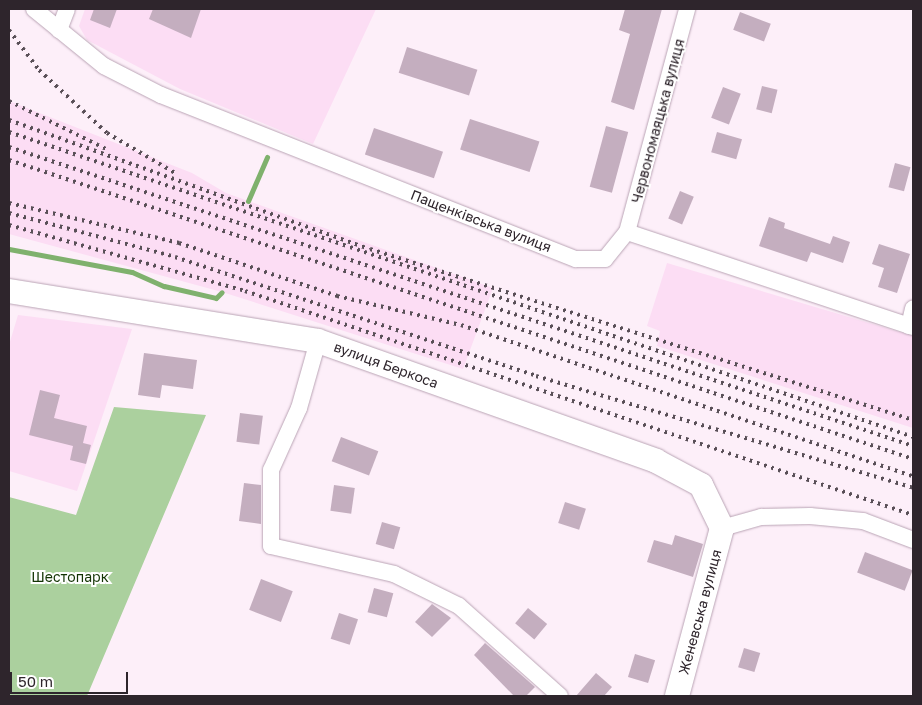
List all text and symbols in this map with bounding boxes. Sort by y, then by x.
street label: Червономаяцька вулиця [628,37,688,205]
street label: Пащенківська вулиця [408,186,554,256]
street label: вулиця Беркоса [331,338,441,392]
street label: Женевська вулиця [675,548,725,676]
park label: Шестопарк [31,569,109,585]
scale bar [12,662,130,694]
text: 50 m [18,672,53,690]

